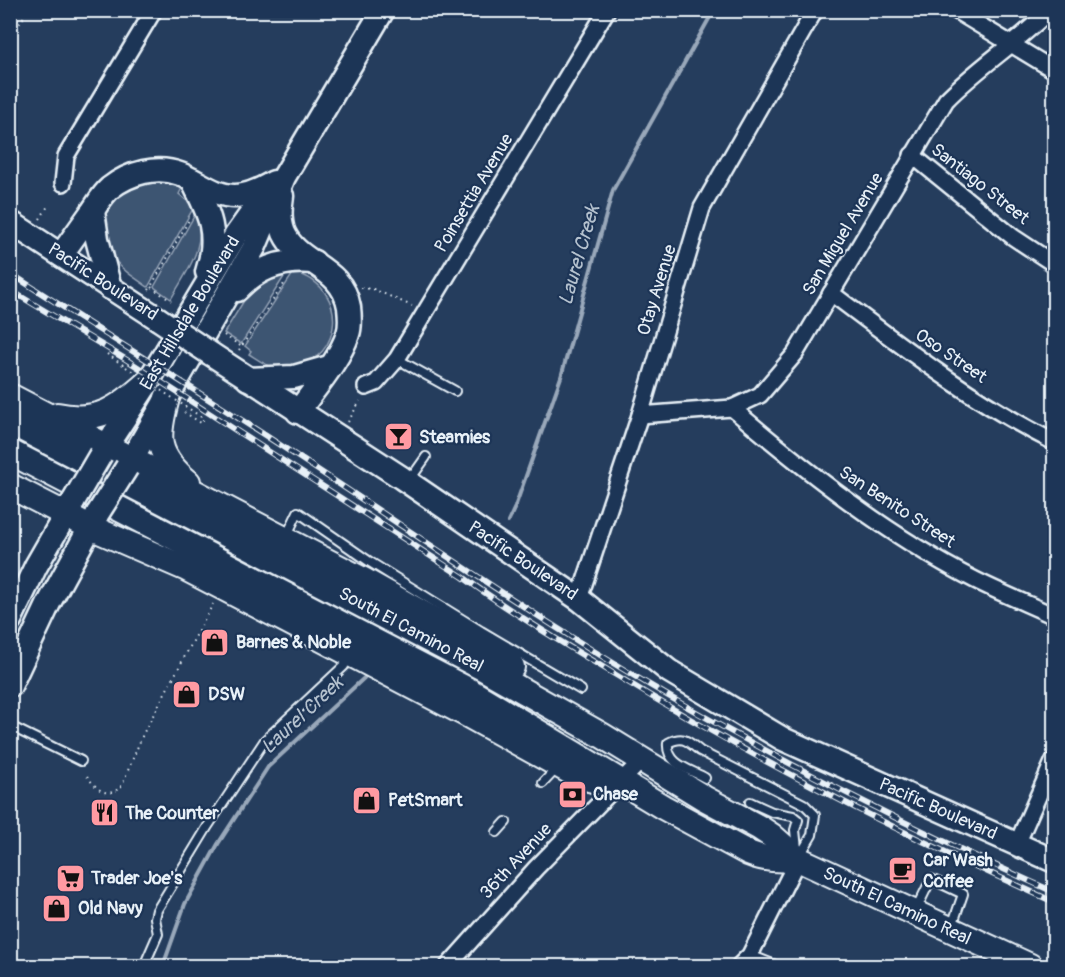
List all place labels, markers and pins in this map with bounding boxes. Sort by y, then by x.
bar icon: Steamies [382,421,414,453]
place label: Steamies [419,426,491,449]
shop icon: Barnes & Noble [199,626,231,658]
place label: Barnes & Noble [236,631,352,654]
shop icon: DSW [171,678,203,710]
place label: DSW [208,683,245,706]
bank icon: Chase [556,778,588,810]
place label: Chase [593,783,639,806]
shop icon: PetSmart [351,784,383,816]
place label: PetSmart [388,789,463,812]
restaurant icon: The Counter [88,797,120,829]
place label: The Counter [124,802,219,825]
place label: Car Wash Coffee [923,849,994,893]
cafe icon: Car Wash Coffee [886,854,918,886]
supermarket icon: Trader Joe's [54,862,86,894]
place label: Trader Joe's [90,867,183,890]
shop icon: Old Navy [41,892,73,924]
place label: Old Navy [78,897,143,920]

